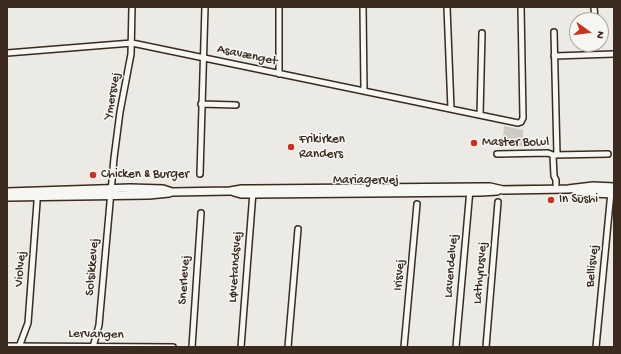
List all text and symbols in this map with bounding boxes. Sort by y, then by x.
north arrow [569,12,609,52]
text: N [593,30,606,40]
street label: Asavænget [216,42,278,70]
street label: Ymersvej [101,71,125,121]
place label: Frikirken Randers [299,132,345,163]
place label: Master Bowl [482,135,549,151]
marker: Master Bowl [469,138,479,148]
marker: Frikirken Randers [286,142,296,152]
place label: Chicken & Burger [101,167,189,183]
marker: Chicken & Burger [88,170,98,180]
street label: Mariagervej [333,173,399,189]
place label: In Sushi [559,192,598,208]
marker: In Sushi [546,195,556,205]
street label: Løvetandsvej [226,231,246,303]
street label: Lavendelvej [441,233,463,299]
street label: Solsikkevej [83,238,103,296]
street label: Lathyrusvej [471,241,491,305]
street label: Bellisvej [583,244,603,288]
street label: Violvej [12,250,30,288]
street label: Snerlevej [175,255,195,305]
street label: Irisvej [391,259,409,291]
street label: Lervangen [68,327,124,343]

